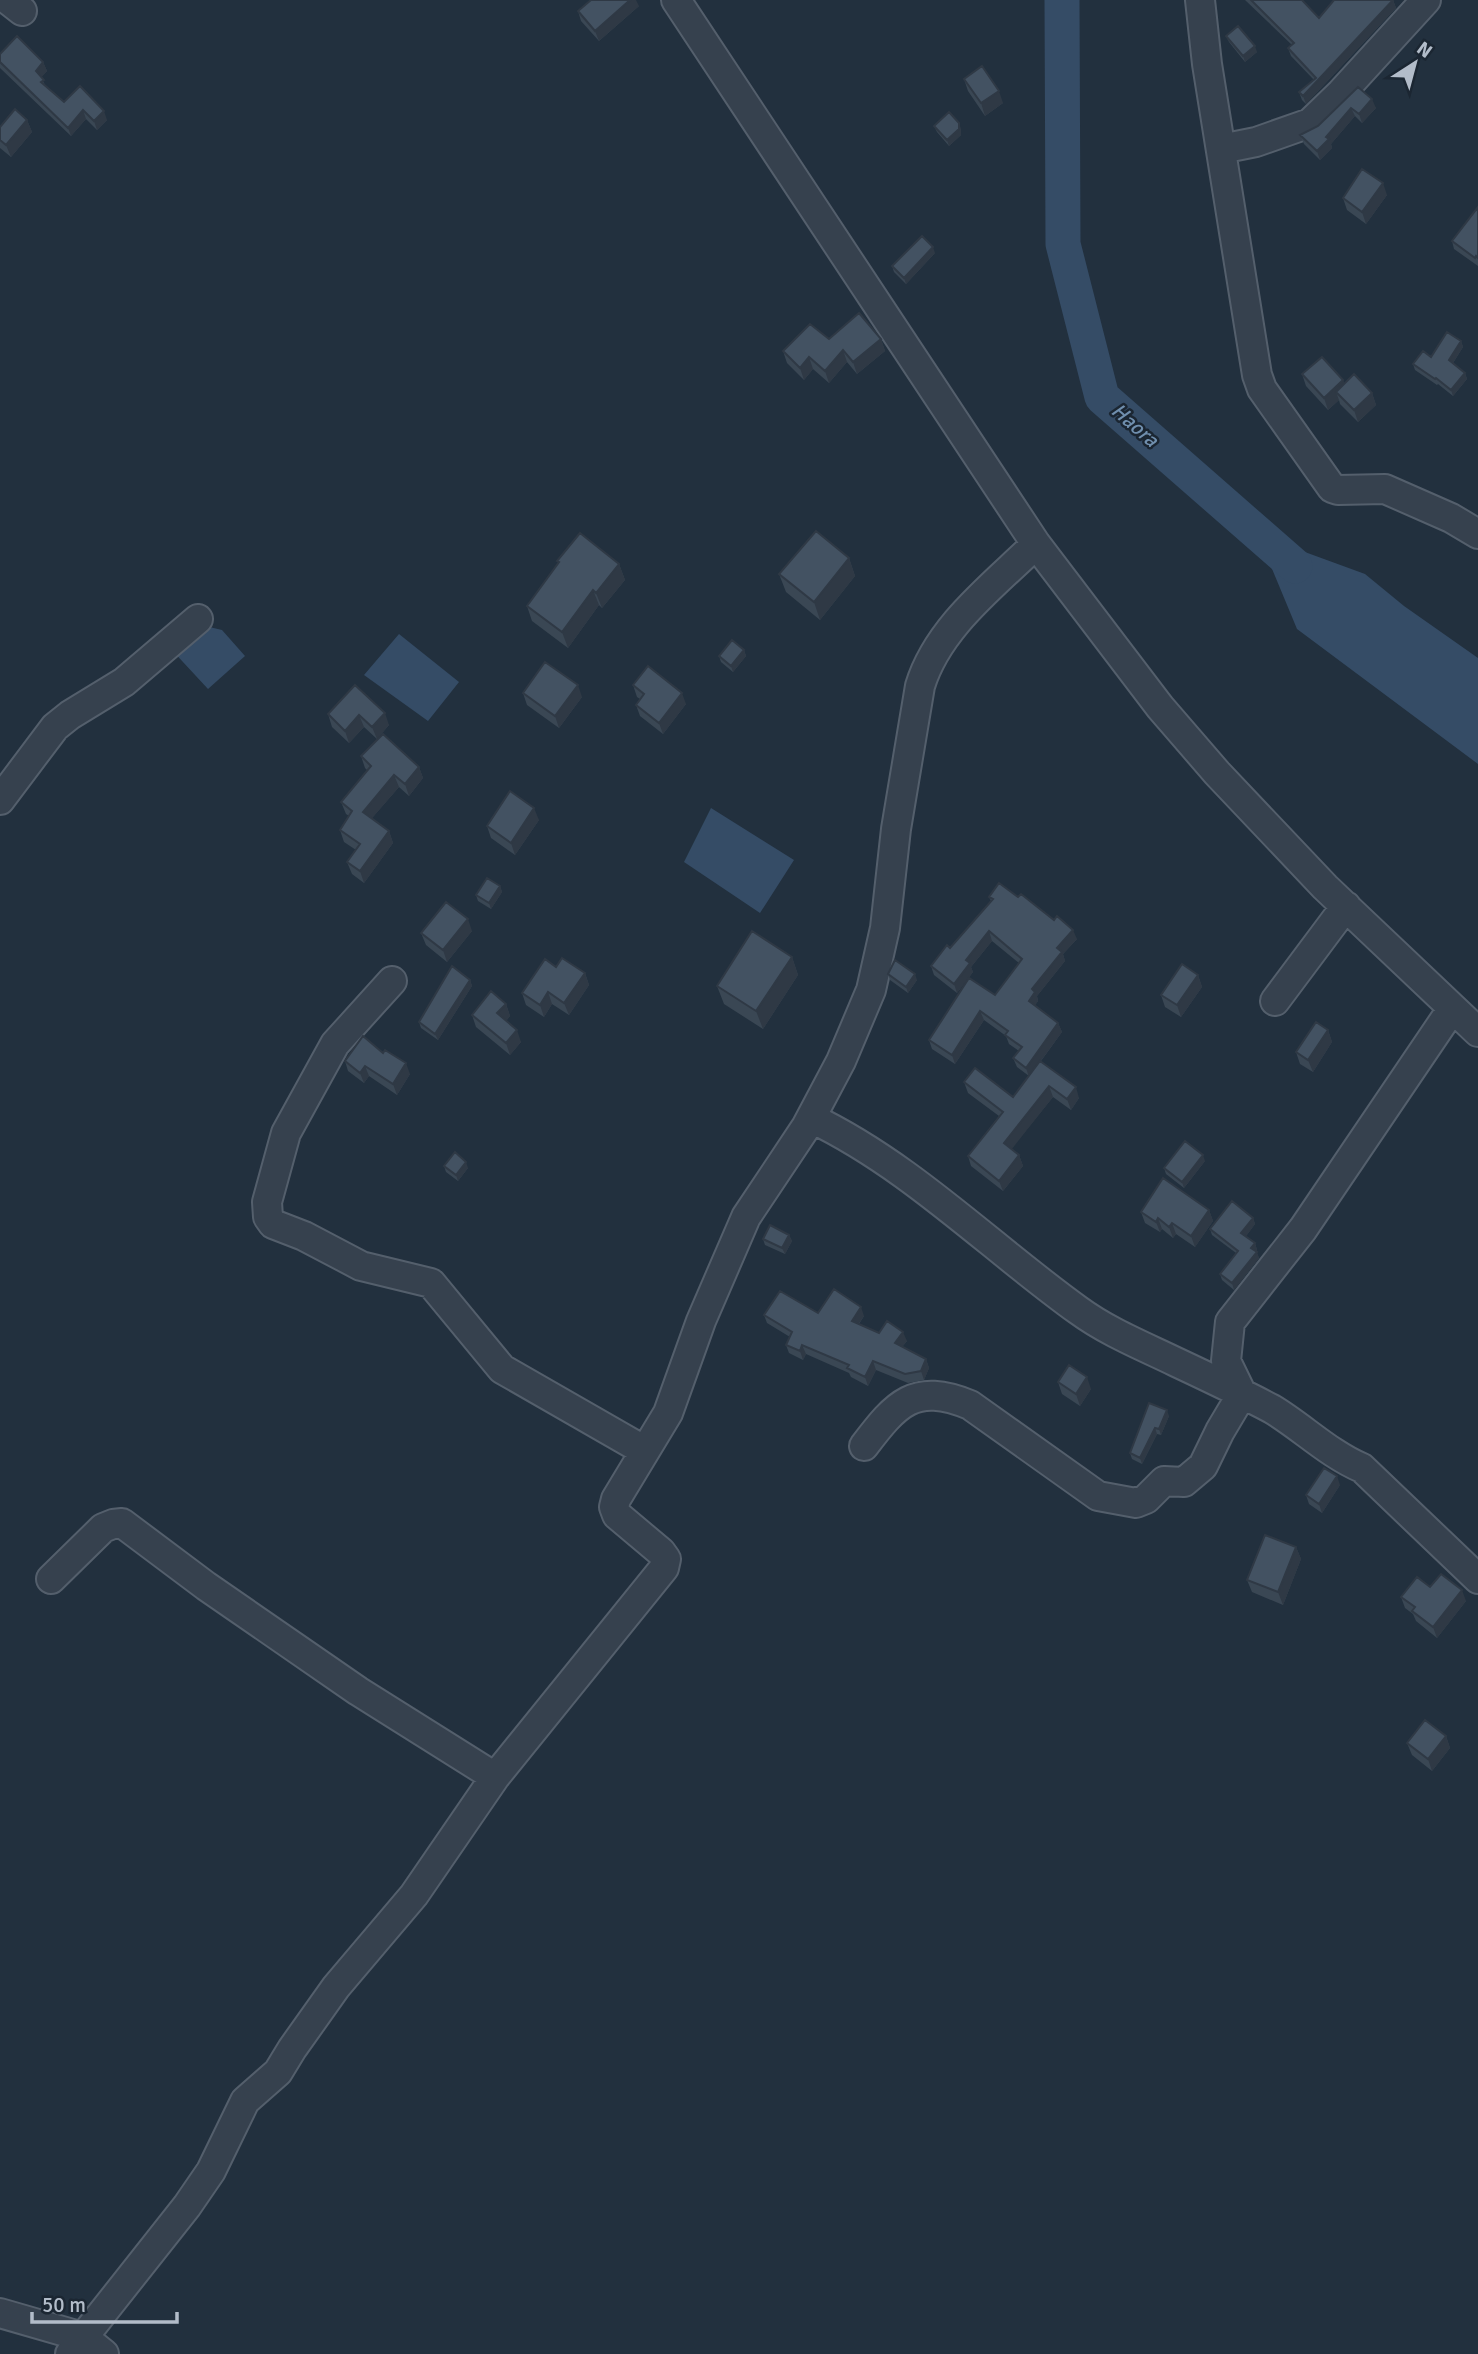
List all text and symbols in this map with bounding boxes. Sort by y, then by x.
north arrow [1380,28,1450,98]
text: N [1412,36,1437,64]
water label: Haora [1106,398,1165,453]
scale bar [32,2280,177,2324]
text: 50 m [42,2292,86,2318]

